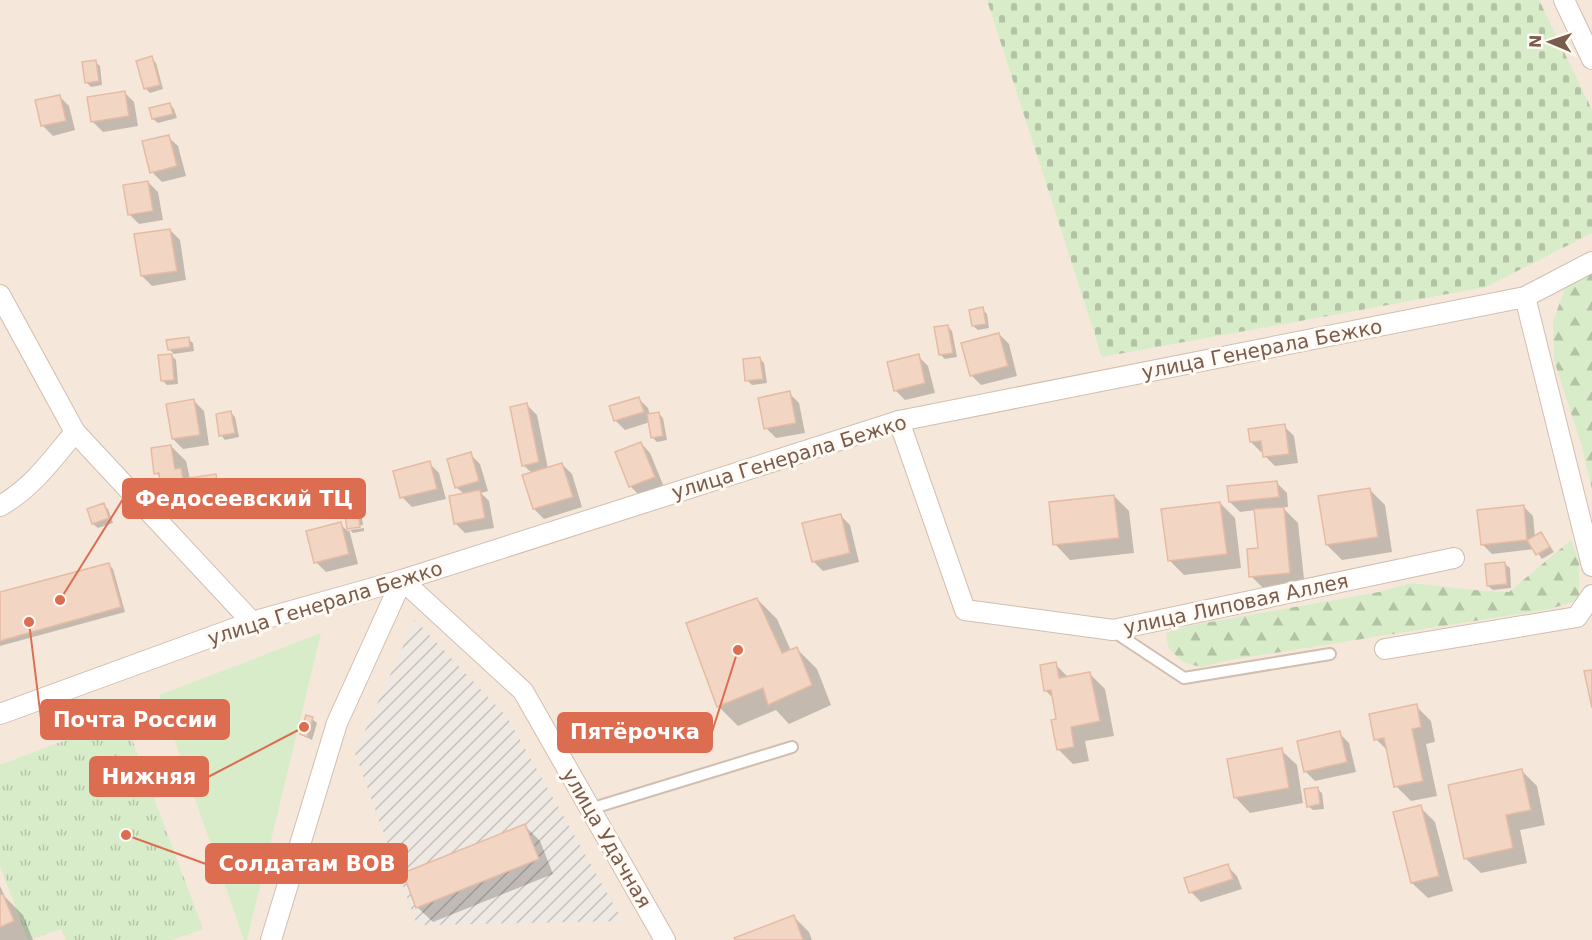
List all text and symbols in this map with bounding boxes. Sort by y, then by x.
north arrow [1520,12,1580,72]
text: N [1526,34,1545,49]
street label: улица Генерала Бежко [1140,314,1384,384]
street label: улица Генерала Бежко [669,410,909,504]
callout: Федосеевский ТЦ [123,479,365,518]
text: Федосеевский ТЦ [135,487,353,511]
street label: улица Генерала Бежко [205,556,445,650]
street label: улица Липовая Аллея [1121,568,1351,640]
callout: Почта России [41,700,229,739]
text: Почта России [53,708,217,732]
callout: Пятёрочка [558,713,712,752]
text: Пятёрочка [570,720,700,744]
callout: Нижняя [90,757,208,796]
street label: улица Удачная [557,764,657,912]
text: Нижняя [102,765,196,789]
callout: Солдатам ВОВ [206,844,407,883]
text: Солдатам ВОВ [218,852,396,876]

